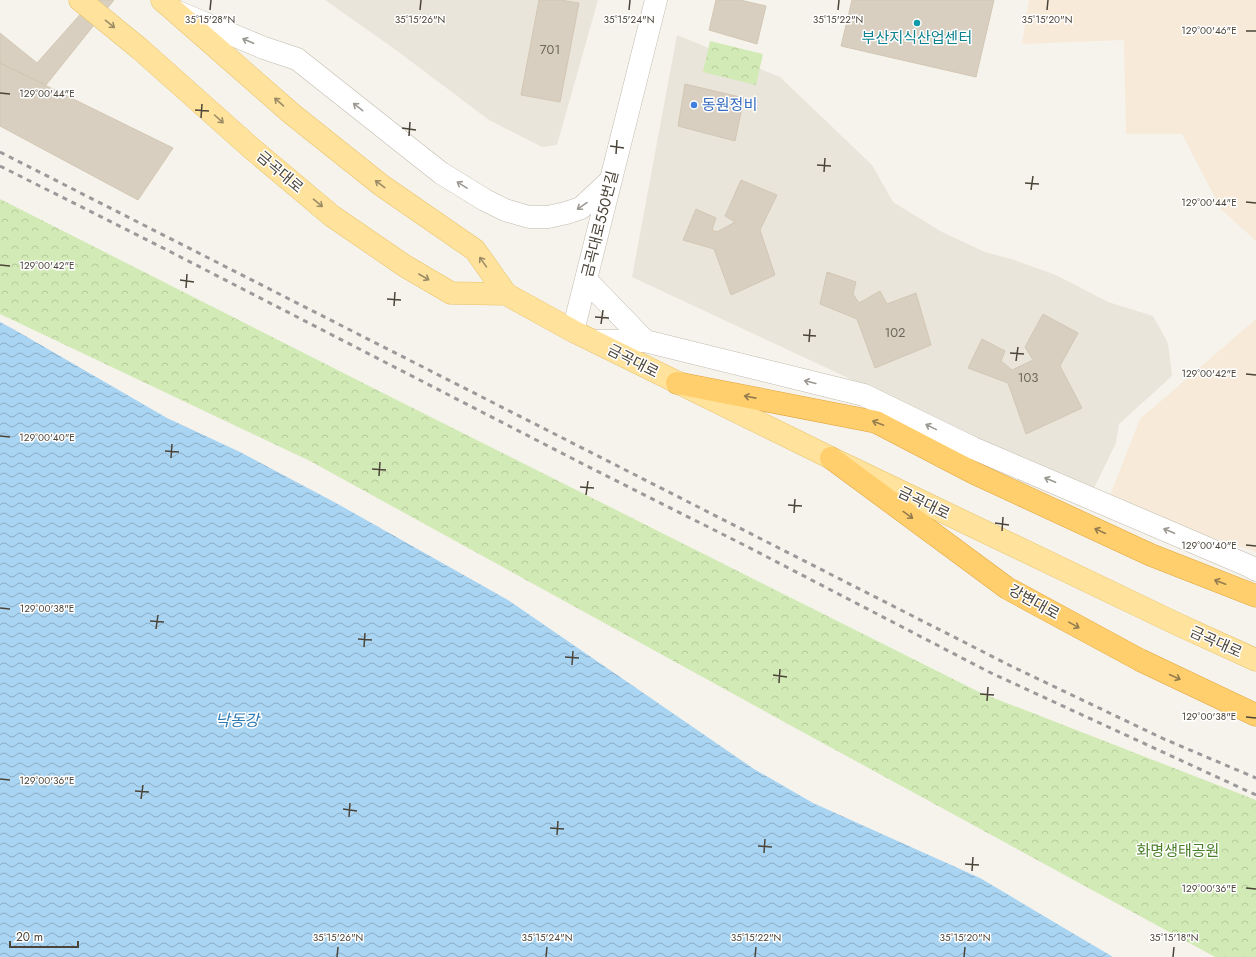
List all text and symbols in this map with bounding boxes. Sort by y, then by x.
text: 35°15'28"N [185,12,235,27]
text: 35°15'26"N [395,12,445,27]
text: 35°15'24"N [604,12,654,27]
text: 35°15'22"N [813,12,863,27]
text: 35°15'20"N [1022,12,1072,27]
marker: 부산지식산업센터 [912,18,922,28]
one-way arrow [105,20,115,29]
text: 129°00'46"E [1181,23,1237,38]
place label: 부산지식산업센터 [862,27,972,49]
one-way arrow [242,37,254,44]
house number: 701 [540,40,560,59]
text: 129°00'44"E [19,86,75,101]
place label: 동원정비 [702,94,757,116]
one-way arrow [274,98,285,107]
marker: 동원정비 [689,100,699,110]
one-way arrow [353,103,364,111]
one-way arrow [213,114,223,123]
street label: 금곡대로 [252,146,308,198]
street label: 금곡대로550번길 [576,169,624,279]
one-way arrow [375,180,386,188]
one-way arrow [456,181,467,190]
text: 129°00'44"E [1181,195,1237,210]
one-way arrow [312,199,323,208]
one-way arrow [576,202,587,210]
one-way arrow [479,257,487,268]
text: 129°00'42"E [19,258,75,273]
one-way arrow [418,274,430,282]
house number: 102 [884,323,906,342]
street label: 금곡대로 [603,339,663,383]
text: 129°00'42"E [1181,366,1237,381]
house number: 103 [1018,368,1038,387]
one-way arrow [804,377,817,385]
one-way arrow [744,393,757,401]
one-way arrow [872,419,884,427]
one-way arrow [925,423,937,430]
text: 129°00'40"E [19,430,75,445]
one-way arrow [1044,476,1056,484]
street label: 금곡대로 [894,481,954,525]
one-way arrow [902,510,913,519]
one-way arrow [1094,527,1106,534]
one-way arrow [1164,527,1176,535]
text: 129°00'40"E [1181,538,1237,553]
one-way arrow [1214,577,1226,585]
street label: 강변대로 [1005,579,1063,625]
text: 129°00'38"E [20,601,74,616]
one-way arrow [1068,621,1080,629]
street label: 금곡대로 [1186,621,1246,663]
one-way arrow [1169,674,1181,681]
water label: 낙동강 [215,709,261,732]
text: 129°00'38"E [1182,709,1236,724]
text: 129°00'36"E [20,773,74,788]
park label: 화명생태공원 [1137,840,1219,862]
text: 129°00'36"E [1182,881,1236,896]
scale bar [10,923,78,949]
text: 20 m [16,928,43,946]
text: 35°15'26"N [313,930,363,945]
text: 35°15'24"N [522,930,572,945]
text: 35°15'22"N [731,930,781,945]
text: 35°15'20"N [940,930,990,945]
text: 35°15'18"N [1149,930,1199,945]

